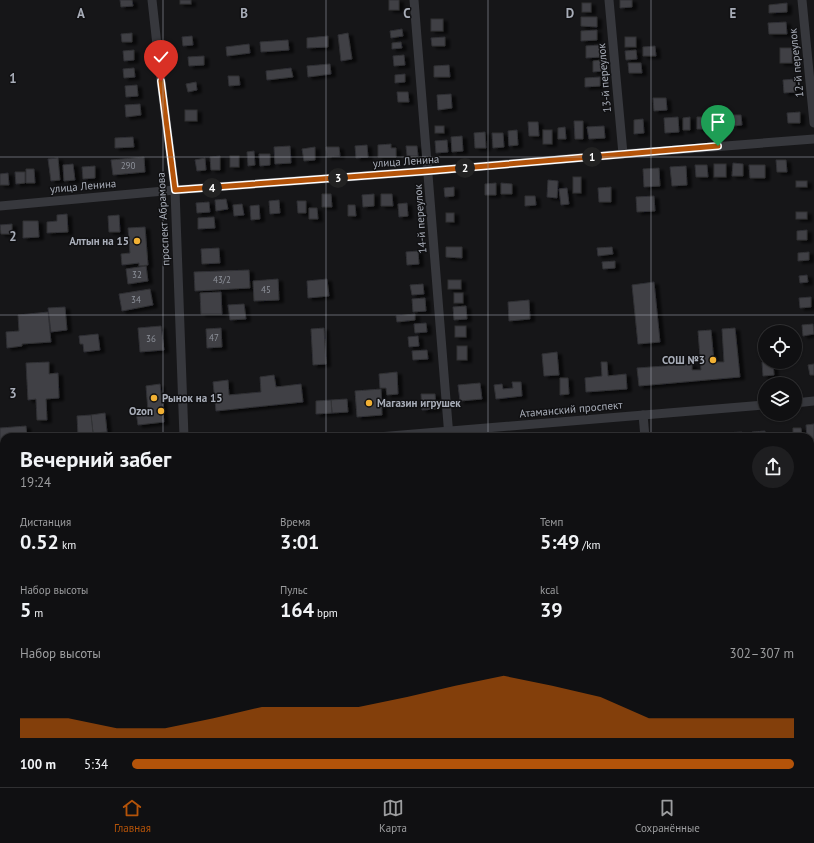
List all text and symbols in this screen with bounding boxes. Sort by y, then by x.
text: A [77,5,85,22]
text: B [240,5,248,22]
text: C [403,5,411,22]
text: D [566,5,574,22]
text: E [730,5,737,22]
street label: 12-й переулок [785,27,807,98]
pin [144,40,178,81]
street label: 13-й переулок [594,42,614,113]
icon: check [150,46,172,68]
text: 1 [9,70,17,87]
pin [701,105,735,146]
icon: arrive [707,111,729,133]
pin: 1 [582,147,602,167]
text: 1 [589,150,595,164]
street label: улица Ленина [372,152,440,170]
pin: 2 [455,158,475,178]
house number: 290 [121,160,135,171]
text: 2 [462,161,468,175]
pin: 3 [328,168,348,188]
text: 3 [335,171,341,185]
street label: проспект Абрамова [154,172,172,266]
street label: улица Ленина [49,176,117,196]
pin: 4 [202,178,222,198]
text: 4 [209,181,215,195]
street label: 14-й переулок [411,183,429,254]
text: 2 [9,228,17,245]
place label: Алтын на 15 [69,234,129,248]
marker: Алтын на 15 [132,236,142,246]
house number: 32 [132,269,142,280]
house number: 43/2 [213,274,231,285]
house number: 45 [261,284,271,295]
house number: 34 [131,294,141,305]
map controls [758,325,802,421]
button: locate [758,325,802,369]
house number: 47 [209,332,219,343]
house number: 36 [146,333,156,344]
place label: СОШ №3 [662,353,705,367]
marker: СОШ №3 [708,355,718,365]
button: layers [758,377,802,421]
text: 3 [9,385,17,402]
place label: Рынок на 15 [162,391,222,405]
marker: Рынок на 15 [149,393,159,403]
place label: Магазин игрушек [377,396,461,410]
street label: Атаманский проспект [519,397,624,420]
marker: Магазин игрушек [364,398,374,408]
place label: Ozon [129,404,153,418]
marker: Ozon [156,406,166,416]
text: Вечерний забег [20,445,171,473]
button: share [752,446,794,488]
text: 19:24 [20,474,51,491]
text: Дистанция [20,515,71,529]
text: Время [280,515,310,529]
text: Темп [540,515,563,529]
text: 0.52 [20,529,59,555]
text: 3:01 [280,529,319,555]
text: 5:49 [540,529,579,555]
text: km [59,538,76,552]
text: /km [579,538,600,552]
text: Набор высоты [20,583,88,597]
text: Пульс [280,583,308,597]
text: kcal [540,583,559,597]
text: 5 [20,597,31,623]
text: 164 [280,597,314,623]
text: 39 [540,597,563,623]
text: m [31,606,43,620]
text: bpm [314,606,338,620]
text: Набор высоты [20,645,101,662]
text: 302–307 m [730,645,794,662]
text: 100 m [20,756,56,773]
text: 5:34 [84,756,108,773]
tab: Главная [114,797,151,835]
tab: Карта [379,797,407,835]
tab: Сохранённые [635,797,700,835]

